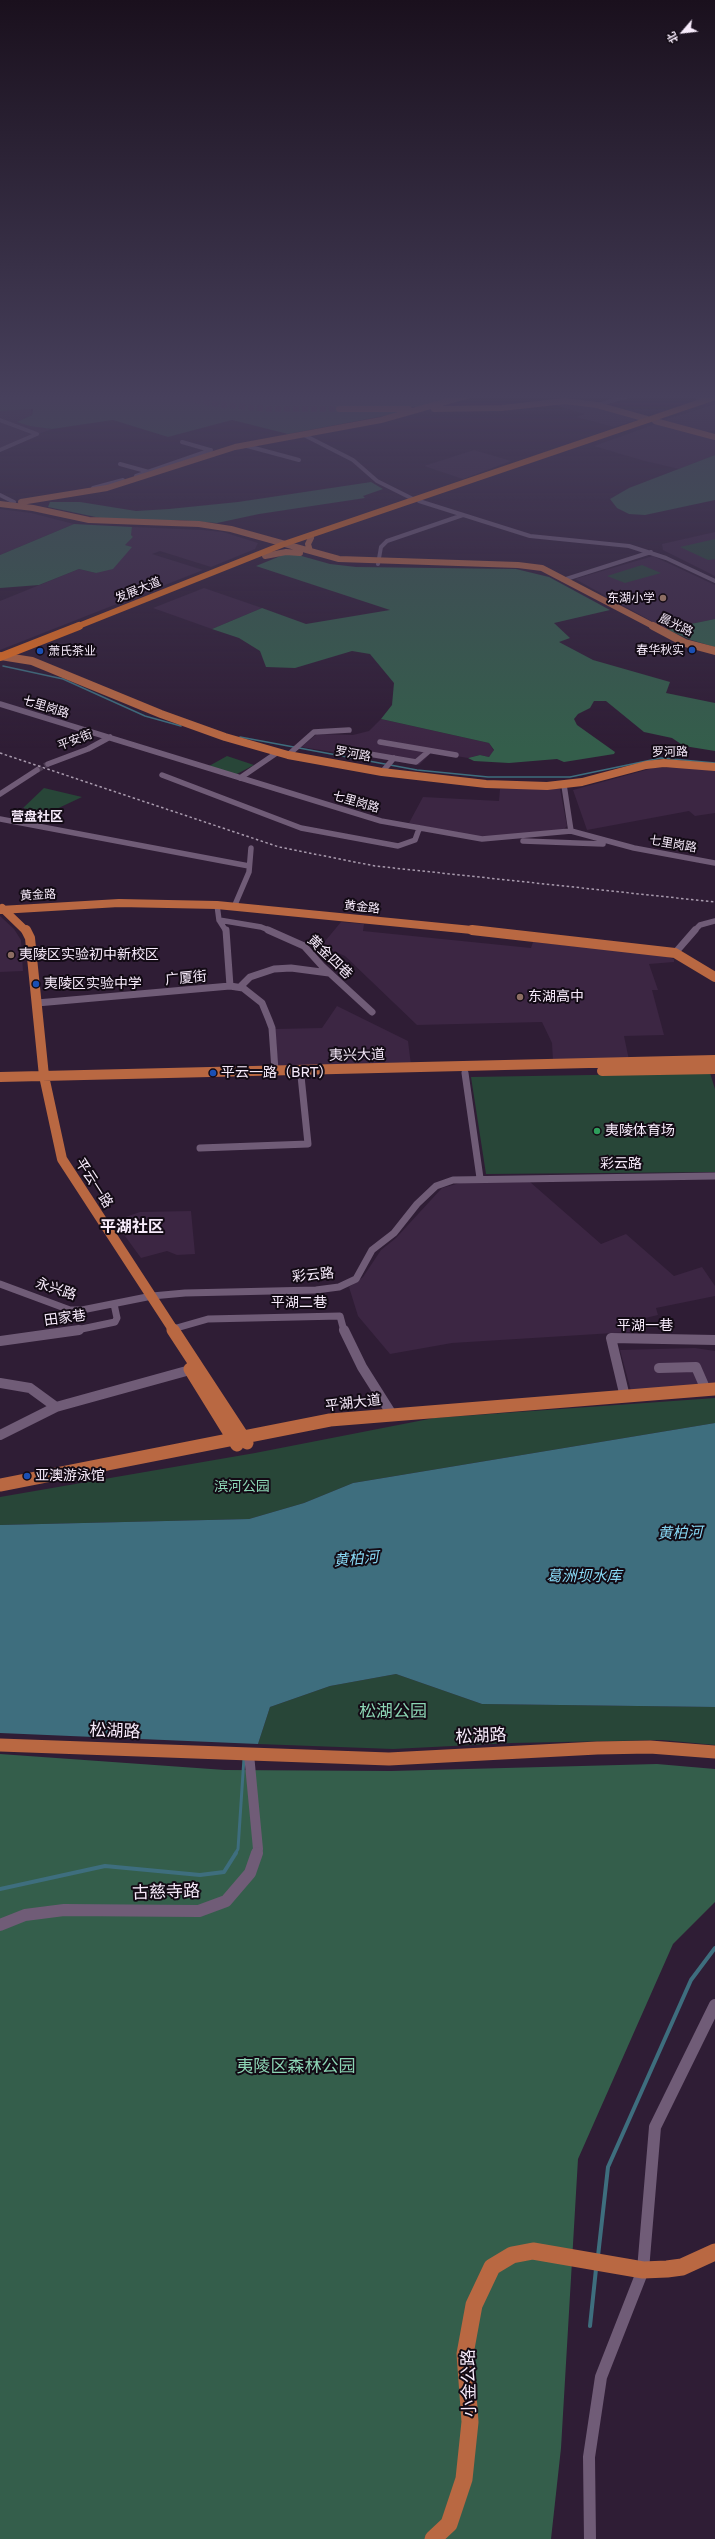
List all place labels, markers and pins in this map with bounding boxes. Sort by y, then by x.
place label: 东湖小学 [607,591,655,605]
marker: 东湖小学 [658,593,668,603]
place label: 春华秋实 [636,643,684,657]
place label: 萧氏茶业 [48,644,96,658]
marker: 春华秋实 [687,645,697,655]
marker: 萧氏茶业 [35,646,45,656]
place label: 夷陵区实验初中新校区 [19,947,159,963]
marker: 夷陵区实验初中新校区 [6,950,16,960]
place label: 夷陵区实验中学 [44,976,142,992]
marker: 夷陵区实验中学 [31,979,41,989]
place label: 东湖高中 [528,989,584,1005]
marker: 东湖高中 [515,992,525,1002]
place label: 平云一路（BRT） [221,1065,332,1081]
marker: 平云一路（BRT） [208,1068,218,1078]
place label: 夷陵体育场 [605,1123,675,1139]
marker: 夷陵体育场 [592,1126,602,1136]
place label: 亚澳游泳馆 [35,1468,105,1484]
marker: 亚澳游泳馆 [22,1471,32,1481]

